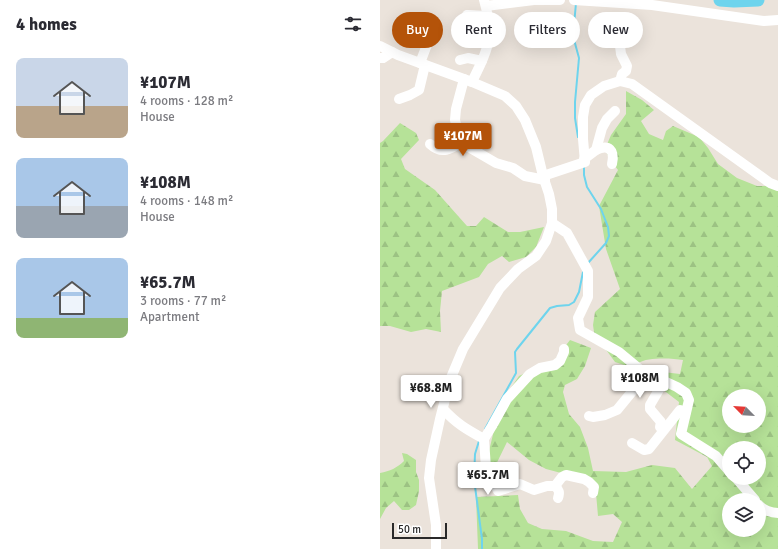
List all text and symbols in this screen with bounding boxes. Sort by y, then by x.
chip: Buy [392,12,443,48]
chip: Rent [451,12,506,48]
chip: Filters [514,12,580,48]
chip: New [588,12,643,48]
icon: filters [342,13,364,35]
text: 4 homes [16,14,77,35]
text: ¥107M [140,72,191,93]
icon: home [48,74,96,122]
text: 4 rooms · 128 m² [140,93,233,109]
text: House [140,109,175,125]
pin: ¥107M [435,123,491,157]
text: ¥107M [444,128,482,144]
text: ¥108M [140,172,191,193]
icon: home [48,174,96,222]
text: 4 rooms · 148 m² [140,193,233,209]
text: House [140,209,175,225]
text: ¥65.7M [140,272,196,293]
icon: home [48,274,96,322]
text: 3 rooms · 77 m² [140,293,226,309]
text: Apartment [140,309,200,325]
pin: ¥108M [612,365,668,399]
text: ¥108M [621,370,659,386]
pin: ¥68.8M [398,375,464,409]
text: ¥68.8M [410,380,452,396]
north arrow [722,389,766,433]
map controls [722,389,766,537]
button: locate [722,441,766,485]
pin: ¥65.7M [455,462,521,496]
text: ¥65.7M [467,467,509,483]
button: layers [722,493,766,537]
scale bar [392,521,447,540]
text: 50 m [398,523,421,536]

